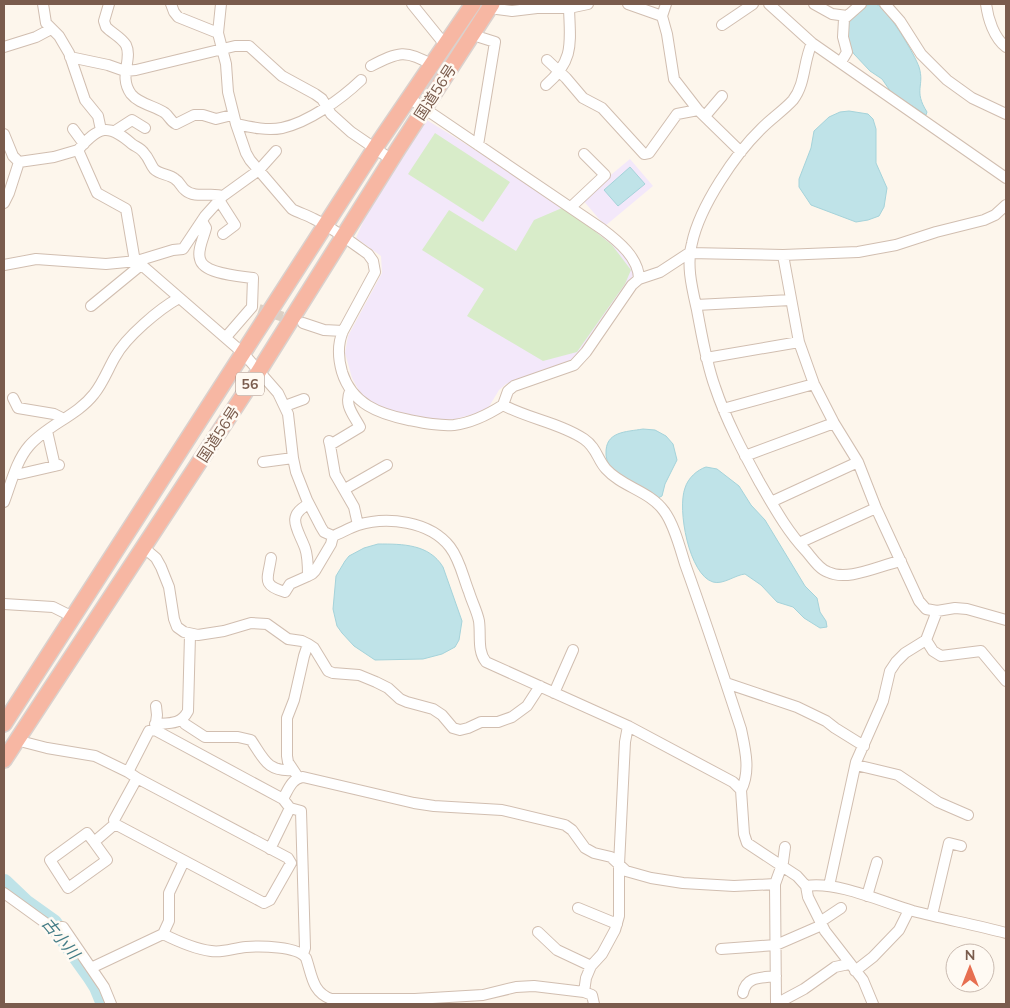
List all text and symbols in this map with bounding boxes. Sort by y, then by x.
street label: 国道56号 [410,60,460,124]
road number: 56 [236,372,264,396]
street label: 国道56号 [193,402,243,466]
water label: 古小川 [38,913,85,964]
north arrow [945,943,995,993]
text: N [965,946,975,964]

